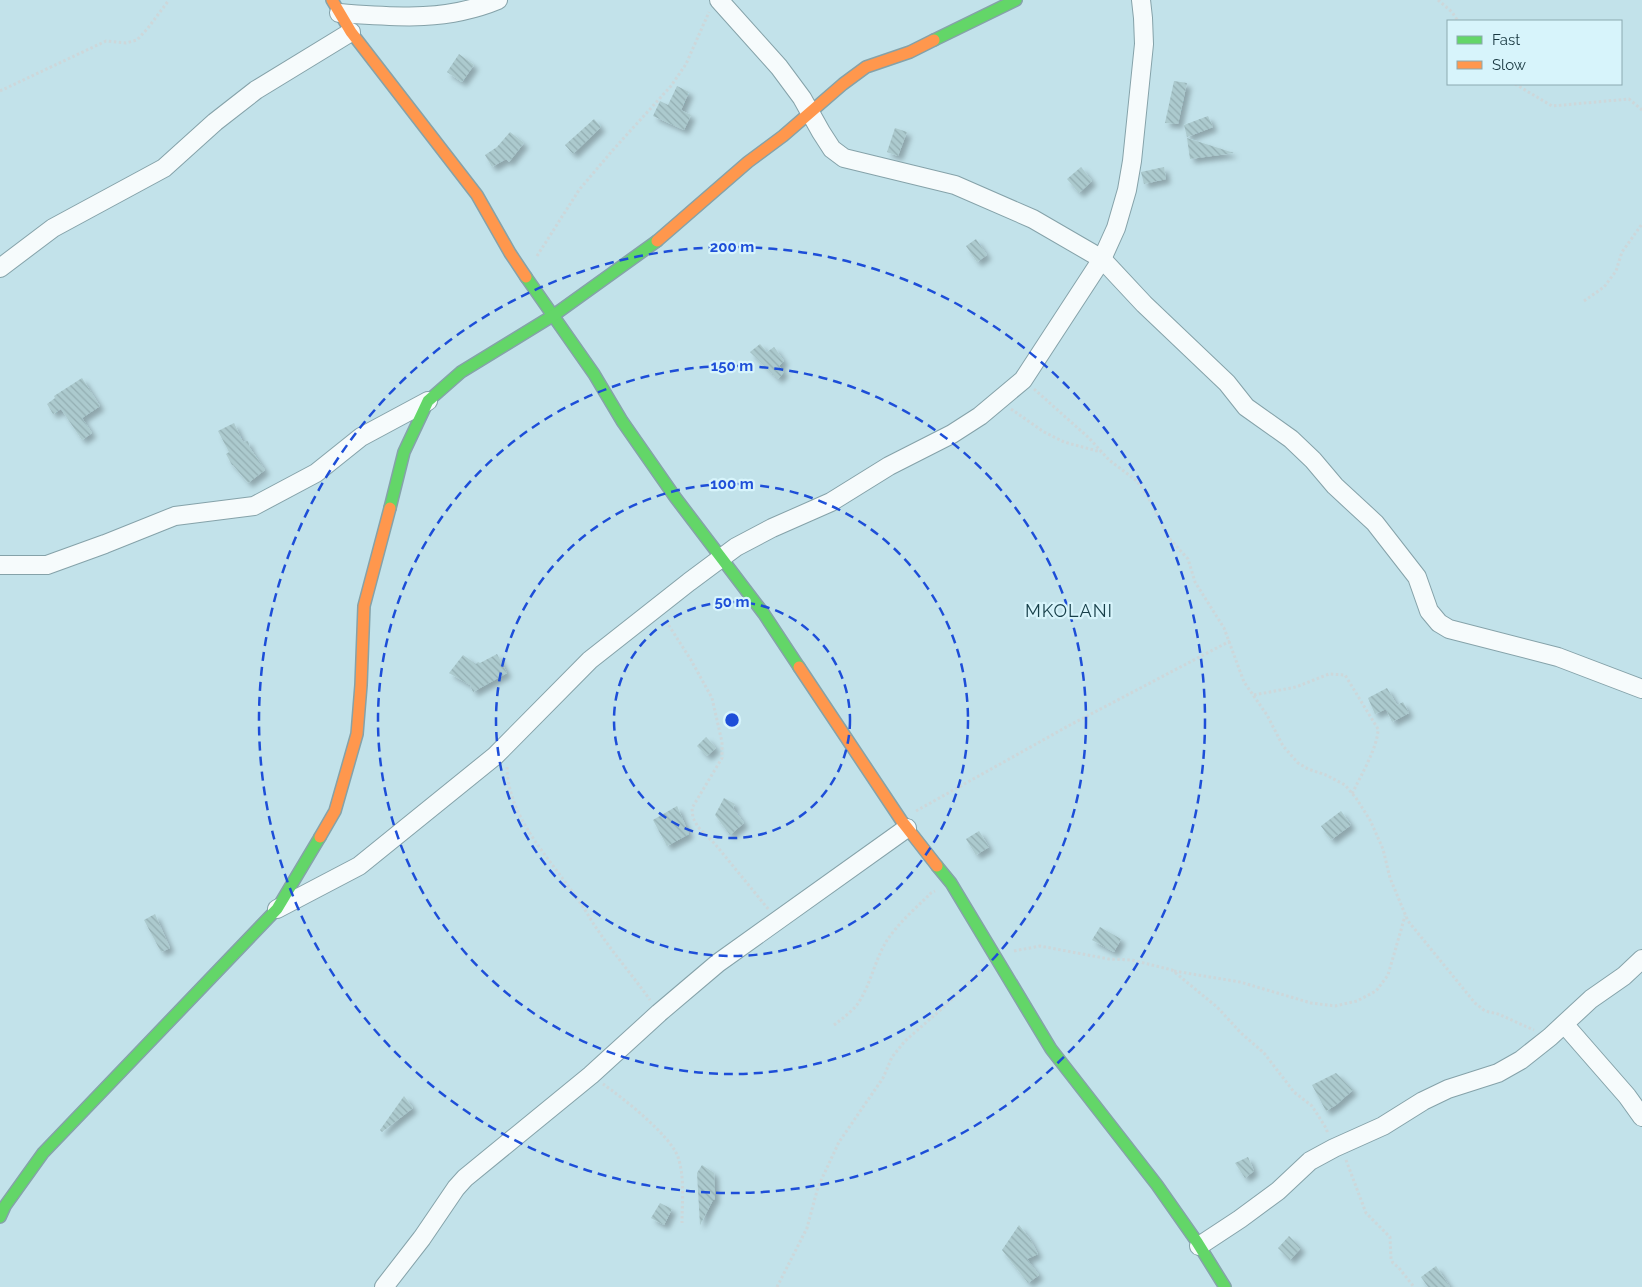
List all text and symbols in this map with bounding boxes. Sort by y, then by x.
legend [1447,20,1622,85]
text: Fast [1492,31,1520,49]
text: Slow [1492,56,1526,74]
text: 200 m [710,238,754,256]
text: 150 m [711,357,753,375]
text: 100 m [710,475,754,493]
text: 50 m [714,593,750,611]
district label: MKOLANI [1025,600,1113,621]
centre of rings [723,711,741,729]

